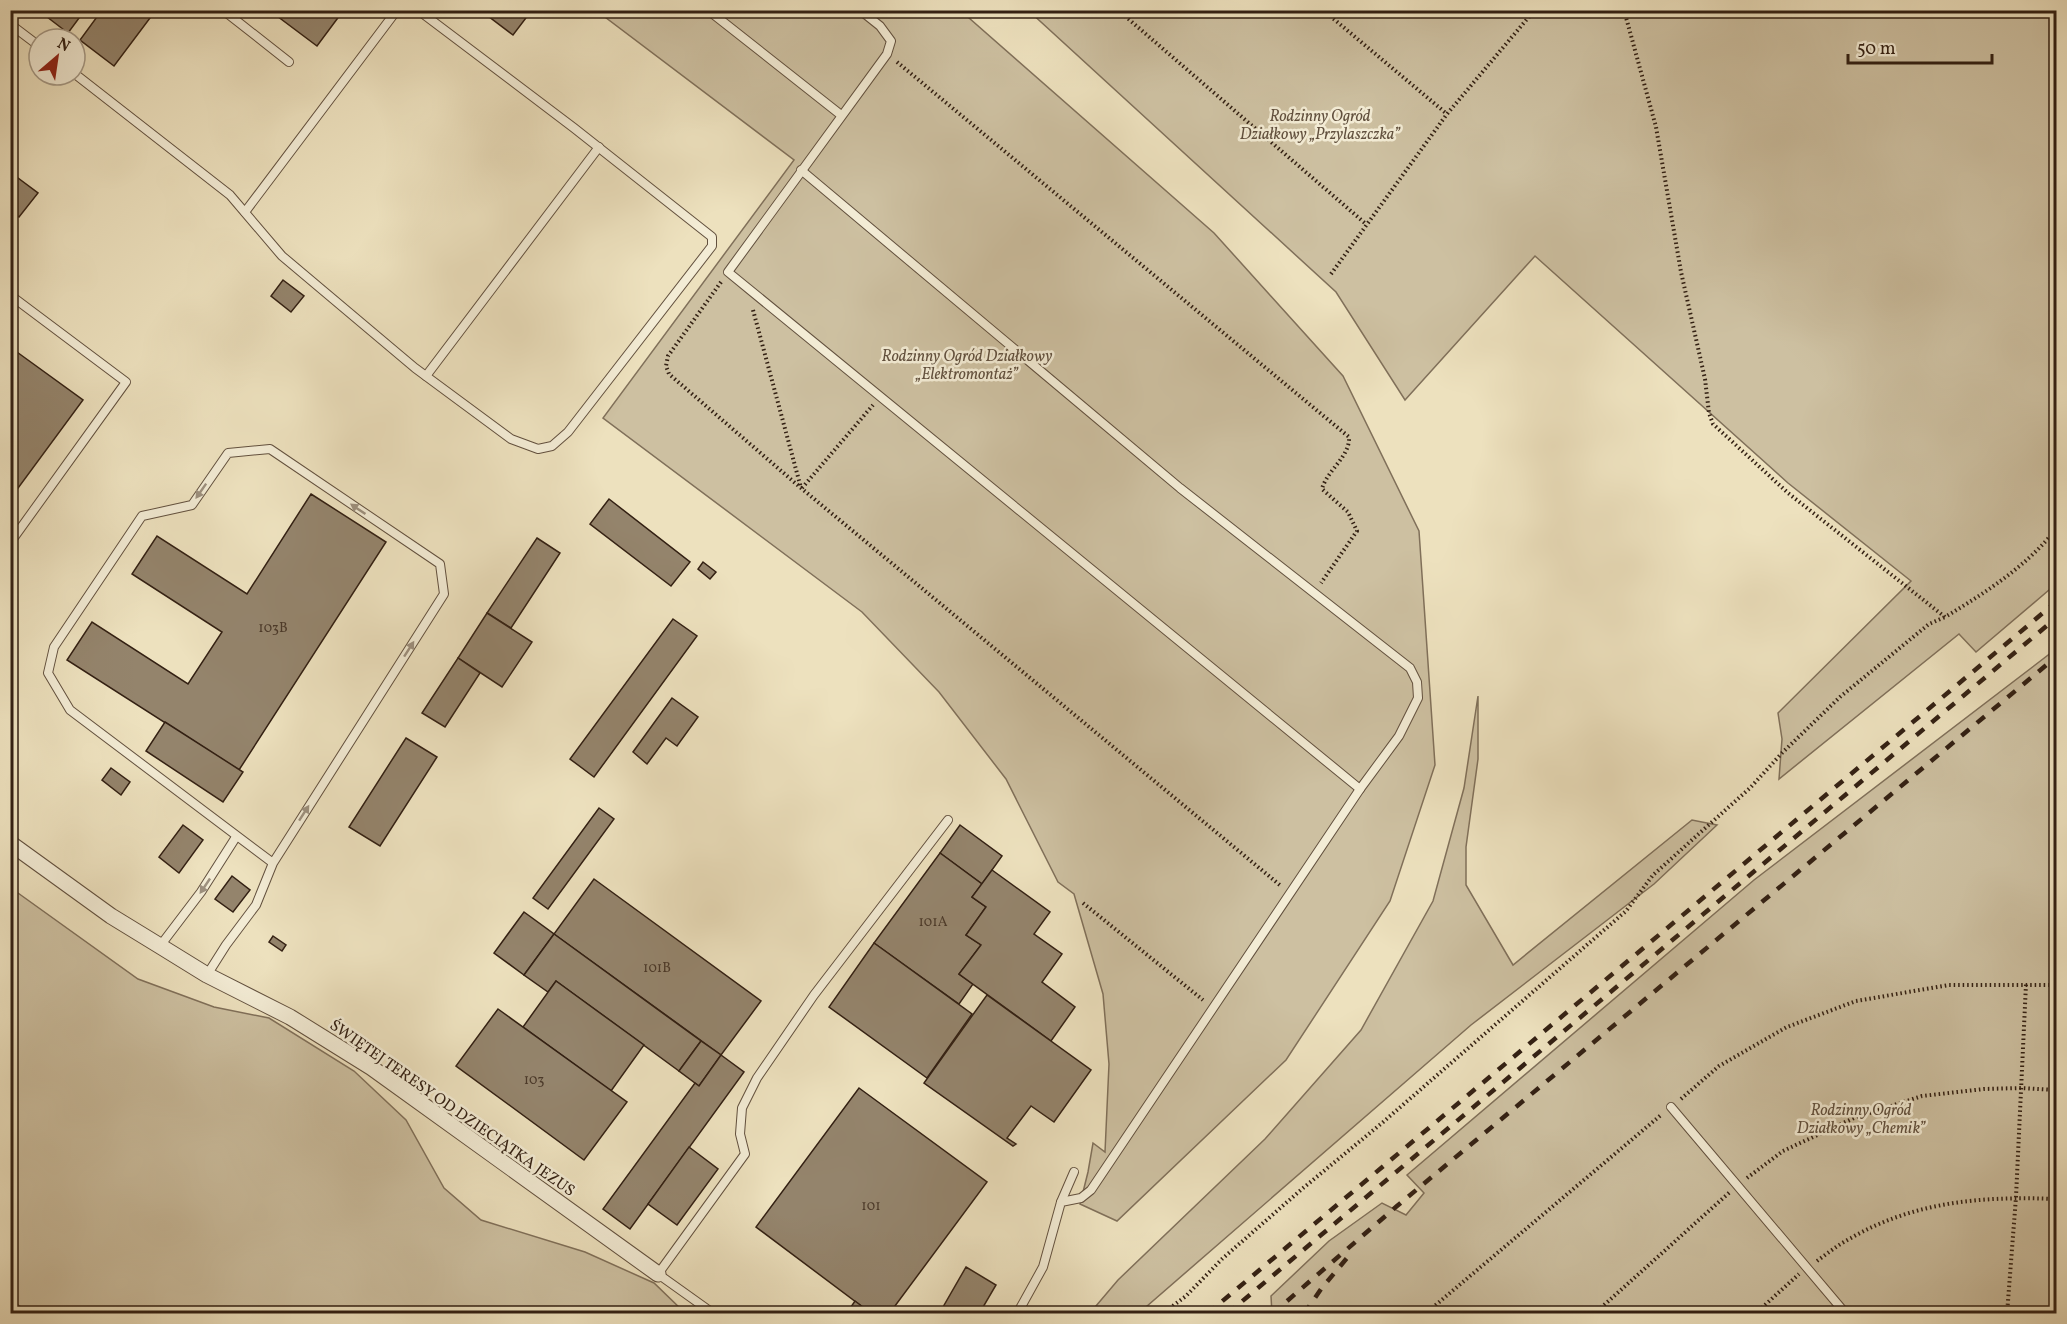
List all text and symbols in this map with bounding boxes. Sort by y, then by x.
north arrow [27,27,87,87]
scale bar [1848,27,1992,65]
text: N [53,33,74,58]
text: 50 m [1857,37,1896,62]
park label: Rodzinny Ogród Działkowy „Przylaszczka” [1240,106,1401,146]
park label: Rodzinny Ogród Działkowy „Elektromontaż” [882,346,1052,386]
one-way arrow [196,483,207,499]
one-way arrow [350,503,366,514]
house number: 103B [258,619,288,638]
one-way arrow [403,641,414,657]
one-way arrow [298,806,310,822]
one-way arrow [199,878,210,894]
house number: 101A [918,913,948,932]
house number: 101B [643,959,671,978]
street label: ŚWIĘTEJ TERESY OD DZIECIĄTKA JEZUS [325,1015,579,1202]
house number: 103 [524,1071,544,1090]
park label: Rodzinny Ogród Działkowy „Chemik” [1797,1100,1926,1140]
house number: 101 [861,1197,881,1216]

